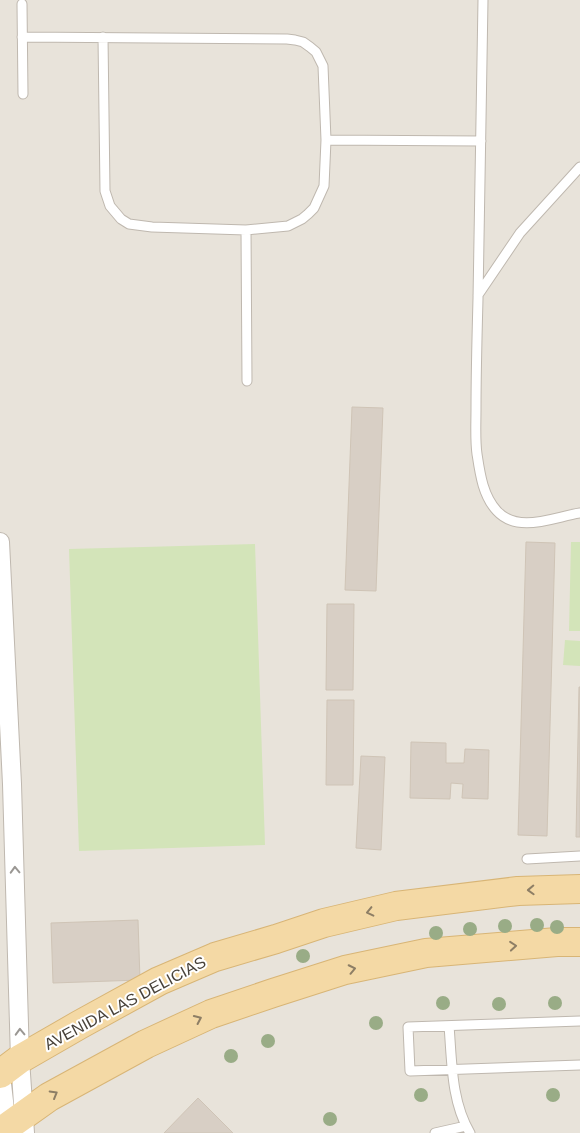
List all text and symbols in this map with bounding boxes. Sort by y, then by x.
one-way arrow [9,865,20,873]
one-way arrow [527,885,535,896]
one-way arrow [366,906,375,917]
one-way arrow [509,941,517,952]
street label: AVENIDA LAS DELICIAS [41,953,209,1053]
one-way arrow [348,964,357,975]
one-way arrow [193,1015,202,1026]
one-way arrow [14,1028,25,1036]
one-way arrow [49,1091,58,1101]

